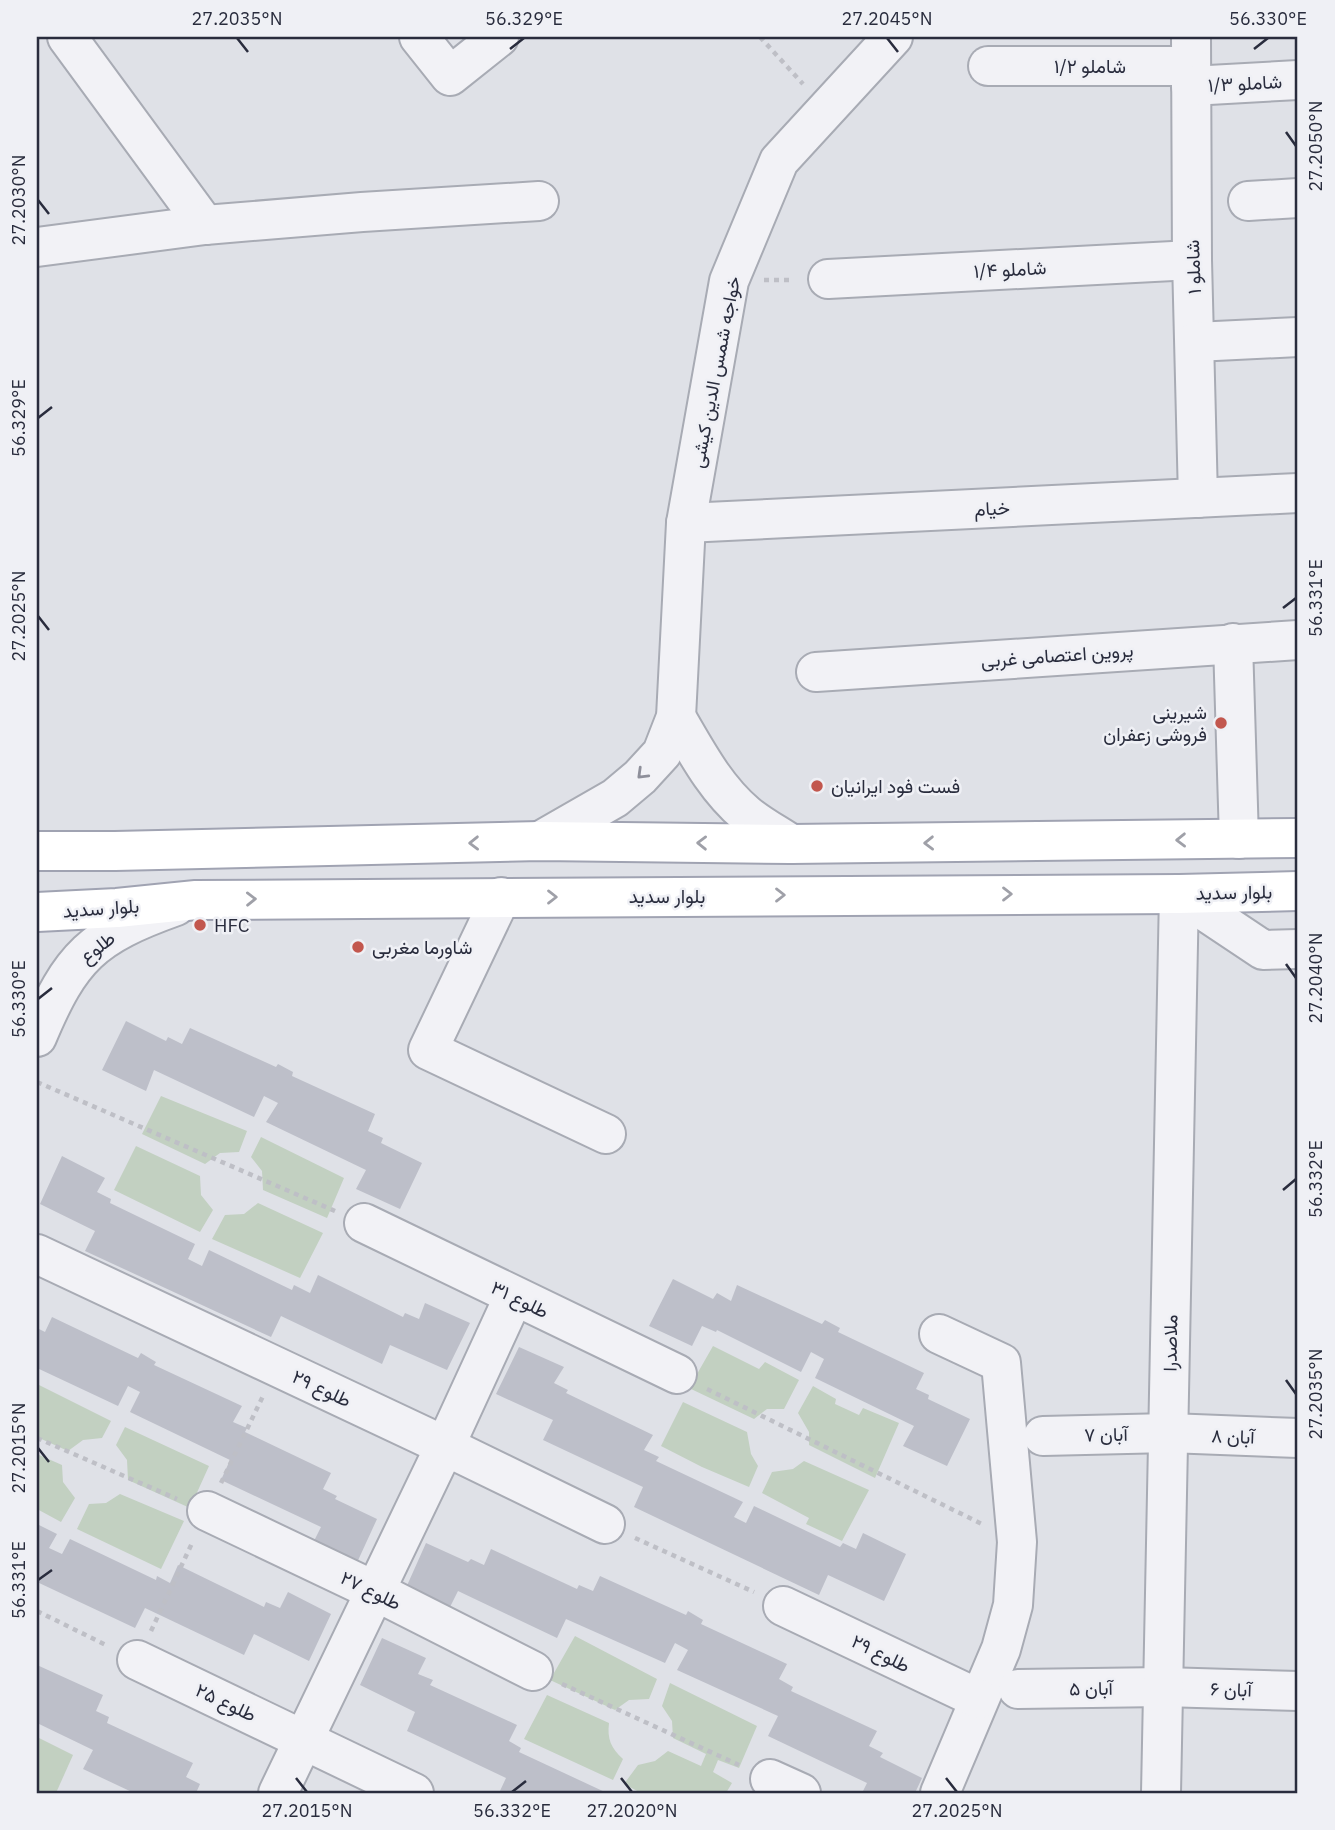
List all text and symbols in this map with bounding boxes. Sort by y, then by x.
text: 27.2035°N [192,7,282,30]
text: 56.329°E [485,7,563,30]
text: 27.2045°N [842,7,932,30]
text: 56.330°E [1229,7,1307,30]
street label: شاملو ۱/۲ [1054,54,1126,78]
street label: شاملو ۱/۳ [1207,69,1283,97]
text: 27.2050°N [1304,101,1327,191]
text: 27.2030°N [7,155,30,245]
street label: شاملو ۱ [1180,239,1206,295]
street label: شاملو ۱/۴ [973,255,1047,283]
street label: خواجه شمس الدين كيشی [685,274,745,470]
text: 56.329°E [7,379,30,457]
street label: خیام [973,495,1011,522]
text: 56.331°E [1304,559,1327,637]
text: 27.2025°N [7,571,30,661]
street label: پروین اعتصامی غربی [980,638,1134,674]
place label: شیرینی فروشی زعفران [1103,700,1207,746]
marker: شیرینی فروشی زعفران [1213,715,1229,731]
one-way arrow [637,766,650,779]
place label: فست فود ایرانیان [831,774,960,798]
marker: فست فود ایرانیان [809,778,825,794]
one-way arrow [1175,832,1186,847]
one-way arrow [468,835,479,851]
one-way arrow [696,835,706,851]
one-way arrow [923,835,934,850]
street label: بلوار سدید [1195,879,1273,905]
street label: بلوار سدید [629,884,705,908]
one-way arrow [1003,886,1013,902]
one-way arrow [775,887,786,903]
one-way arrow [547,889,558,904]
one-way arrow [247,891,257,907]
street label: بلوار سدید [62,893,140,923]
place label: HFC [214,913,250,937]
marker: HFC [192,917,208,933]
street label: طلوع [74,926,120,969]
text: 27.2040°N [1304,933,1327,1023]
place label: شاورما مغربی [372,935,473,959]
marker: شاورما مغربی [350,939,366,955]
text: 56.330°E [7,960,30,1038]
text: 56.332°E [1304,1140,1327,1218]
street label: طلوع ۳۱ [487,1275,553,1324]
street label: ملاصدرا [1158,1314,1182,1372]
text: 27.2035°N [1304,1349,1327,1439]
street label: طلوع ۲۹ [288,1364,355,1413]
text: 27.2015°N [7,1403,30,1493]
street label: آبان ۷ [1084,1422,1130,1446]
street label: آبان ۸ [1211,1423,1257,1449]
text: 56.331°E [7,1541,30,1619]
street label: طلوع ۲۷ [336,1565,405,1616]
street label: طلوع ۲۹ [847,1629,914,1678]
street label: آبان ۵ [1069,1676,1115,1700]
street label: آبان ۶ [1210,1676,1254,1702]
street label: طلوع ۲۵ [191,1678,260,1727]
text: 27.2015°N [262,1799,352,1822]
text: 56.332°E [473,1799,551,1822]
text: 27.2020°N [587,1799,677,1822]
text: 27.2025°N [912,1799,1002,1822]

